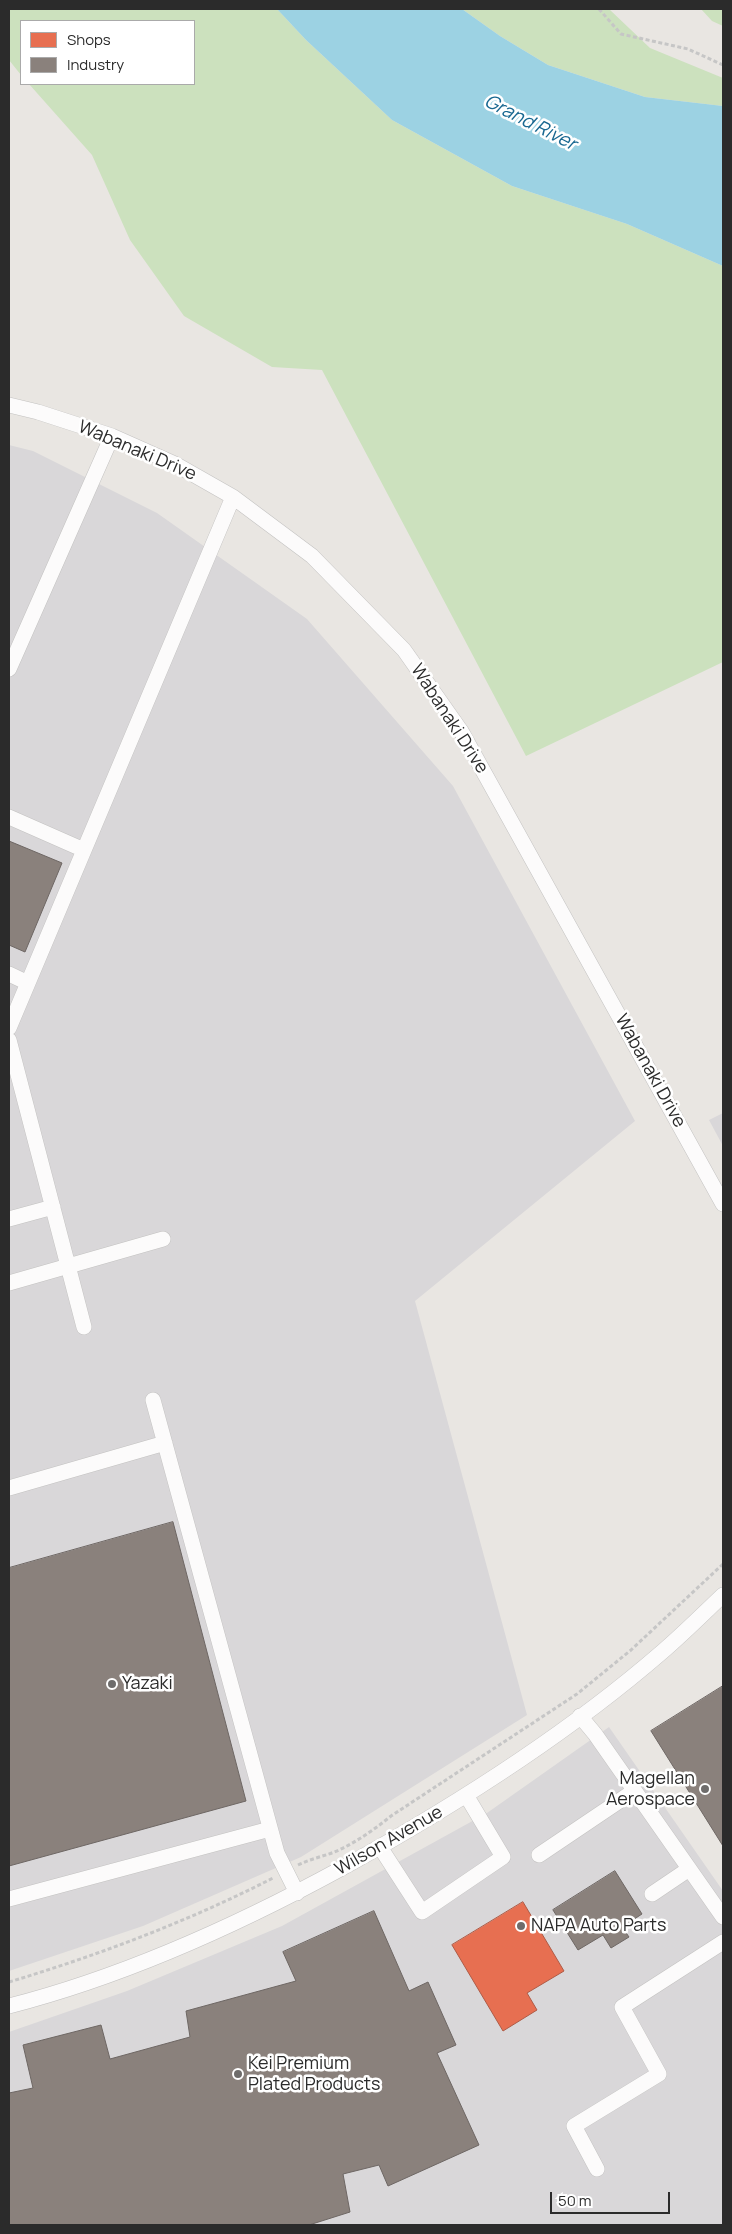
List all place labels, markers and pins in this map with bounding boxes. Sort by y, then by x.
place label: Yazaki [122,1673,173,1695]
marker: Yazaki [106,1678,118,1690]
place label: Magellan Aerospace [606,1768,695,1810]
marker: Magellan Aerospace [699,1783,711,1795]
place label: NAPA Auto Parts [531,1915,666,1937]
marker: NAPA Auto Parts [515,1920,527,1932]
place label: Kei Premium Plated Products [248,2053,381,2096]
marker: Kei Premium Plated Products [232,2068,244,2080]

